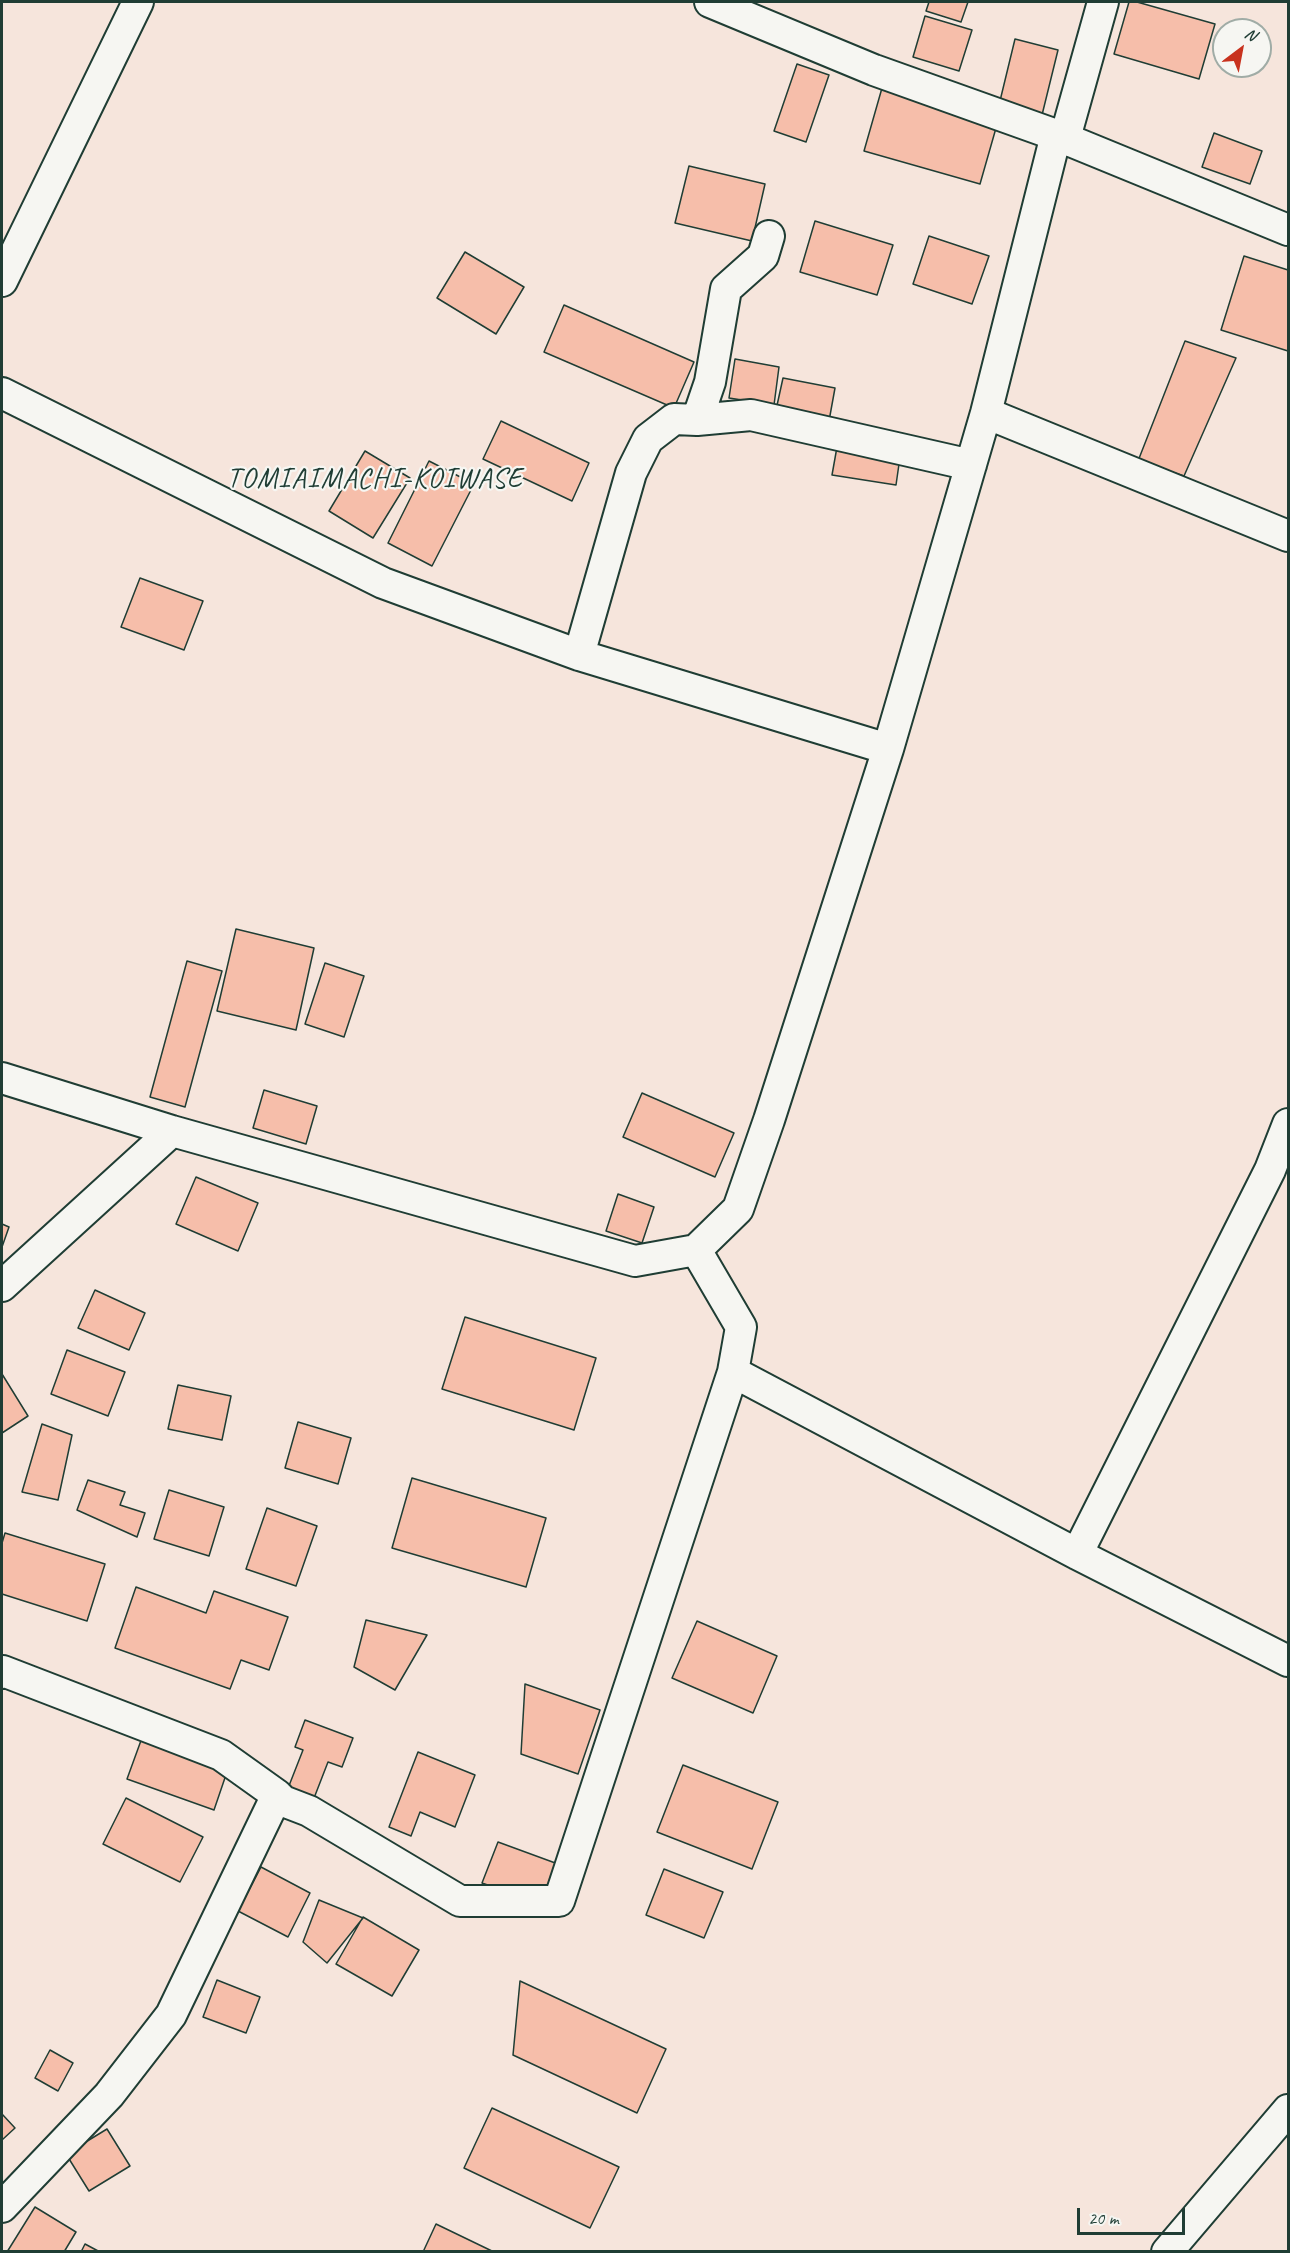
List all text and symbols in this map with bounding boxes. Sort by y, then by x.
north arrow [1212,18,1272,78]
text: N [1241,23,1260,46]
district label: TOMIAIMACHI-KOIWASE [228,463,522,497]
scale bar [1080,2196,1188,2234]
text: 20 m [1088,2207,1119,2229]

